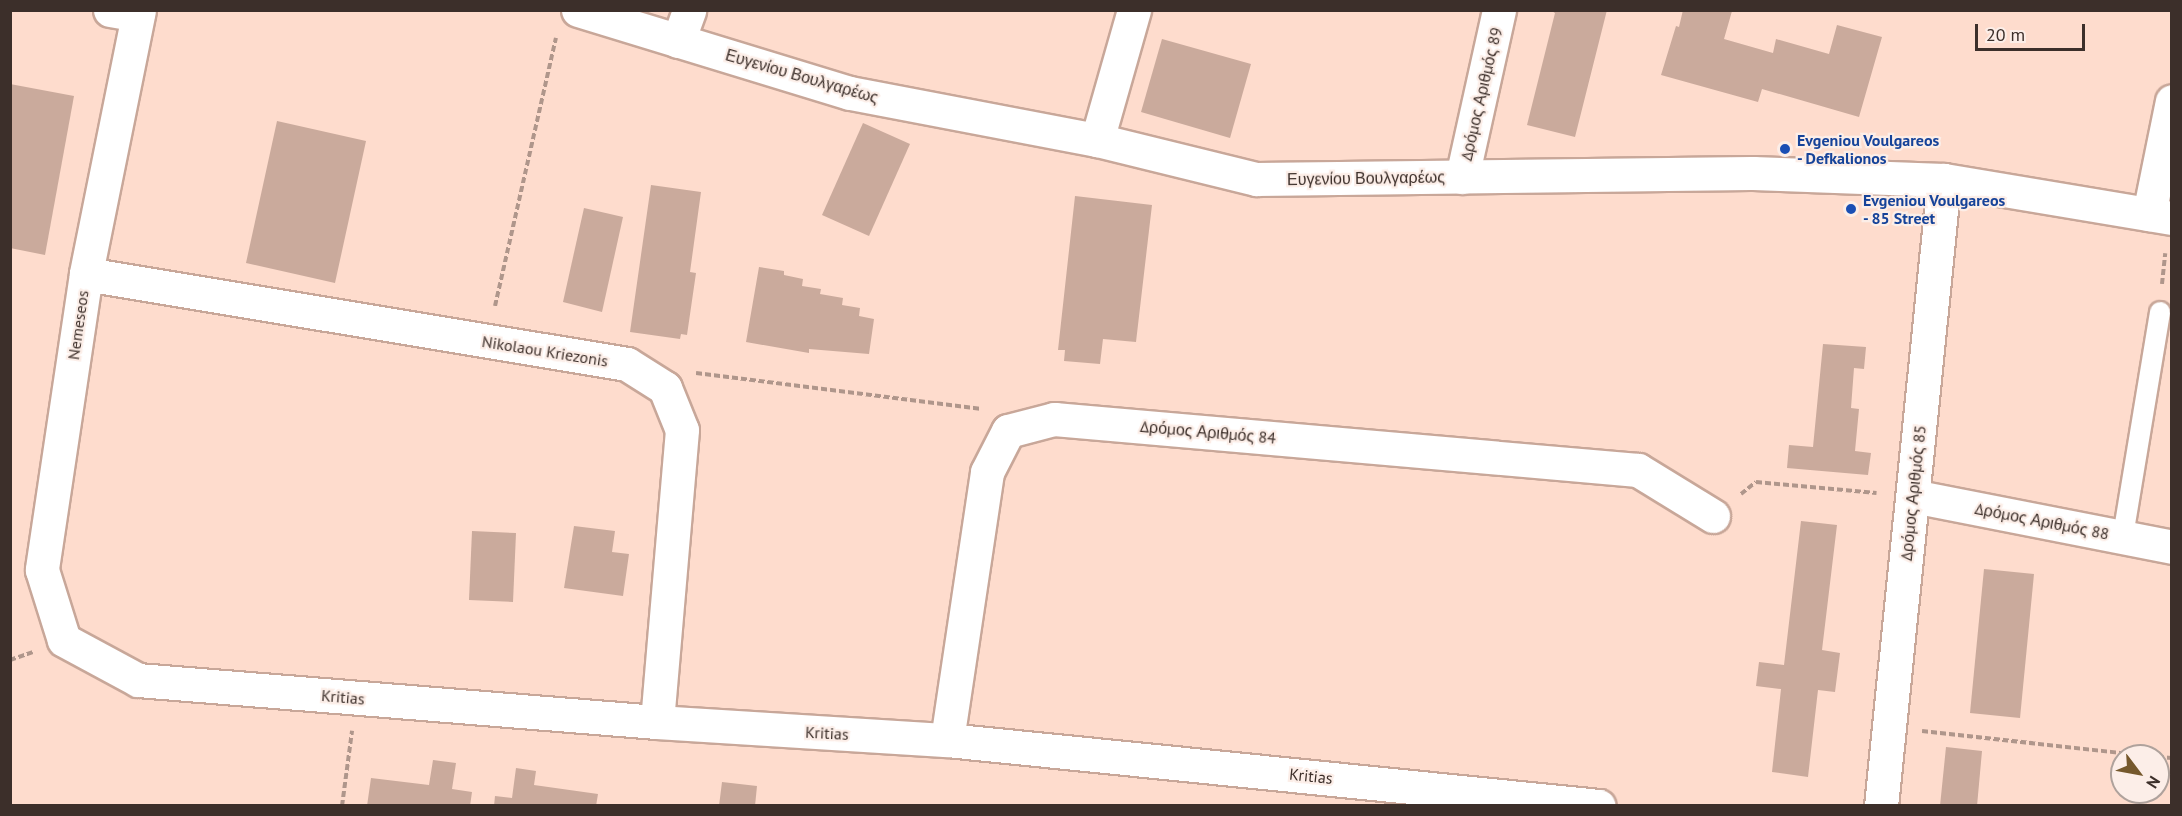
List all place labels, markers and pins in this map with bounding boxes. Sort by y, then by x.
place label: Evgeniou Voulgareos - Defkalionos [1797,130,1940,168]
marker: Evgeniou Voulgareos - Defkalionos [1778,142,1792,156]
place label: Evgeniou Voulgareos - 85 Street [1863,190,2006,228]
marker: Evgeniou Voulgareos - 85 Street [1844,202,1858,216]

